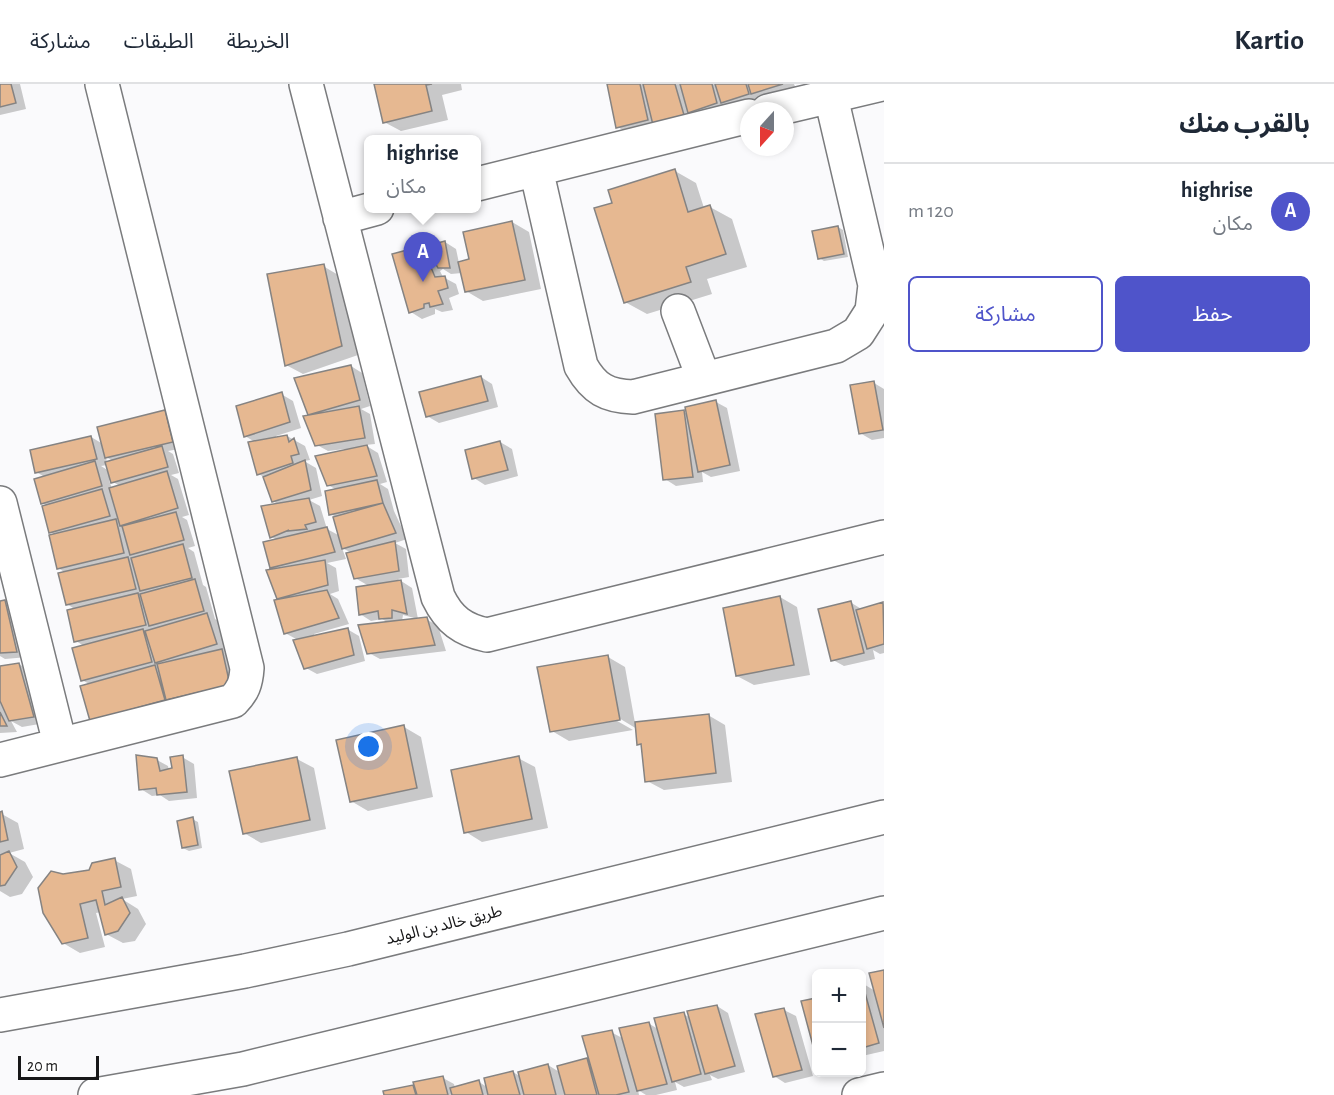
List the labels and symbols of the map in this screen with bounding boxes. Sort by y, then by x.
north arrow [740,102,794,156]
pin: A [404,232,442,282]
your location [354,732,383,761]
street label: طريق خالد بن الوليد [384,903,504,949]
scale bar [18,1053,99,1080]

